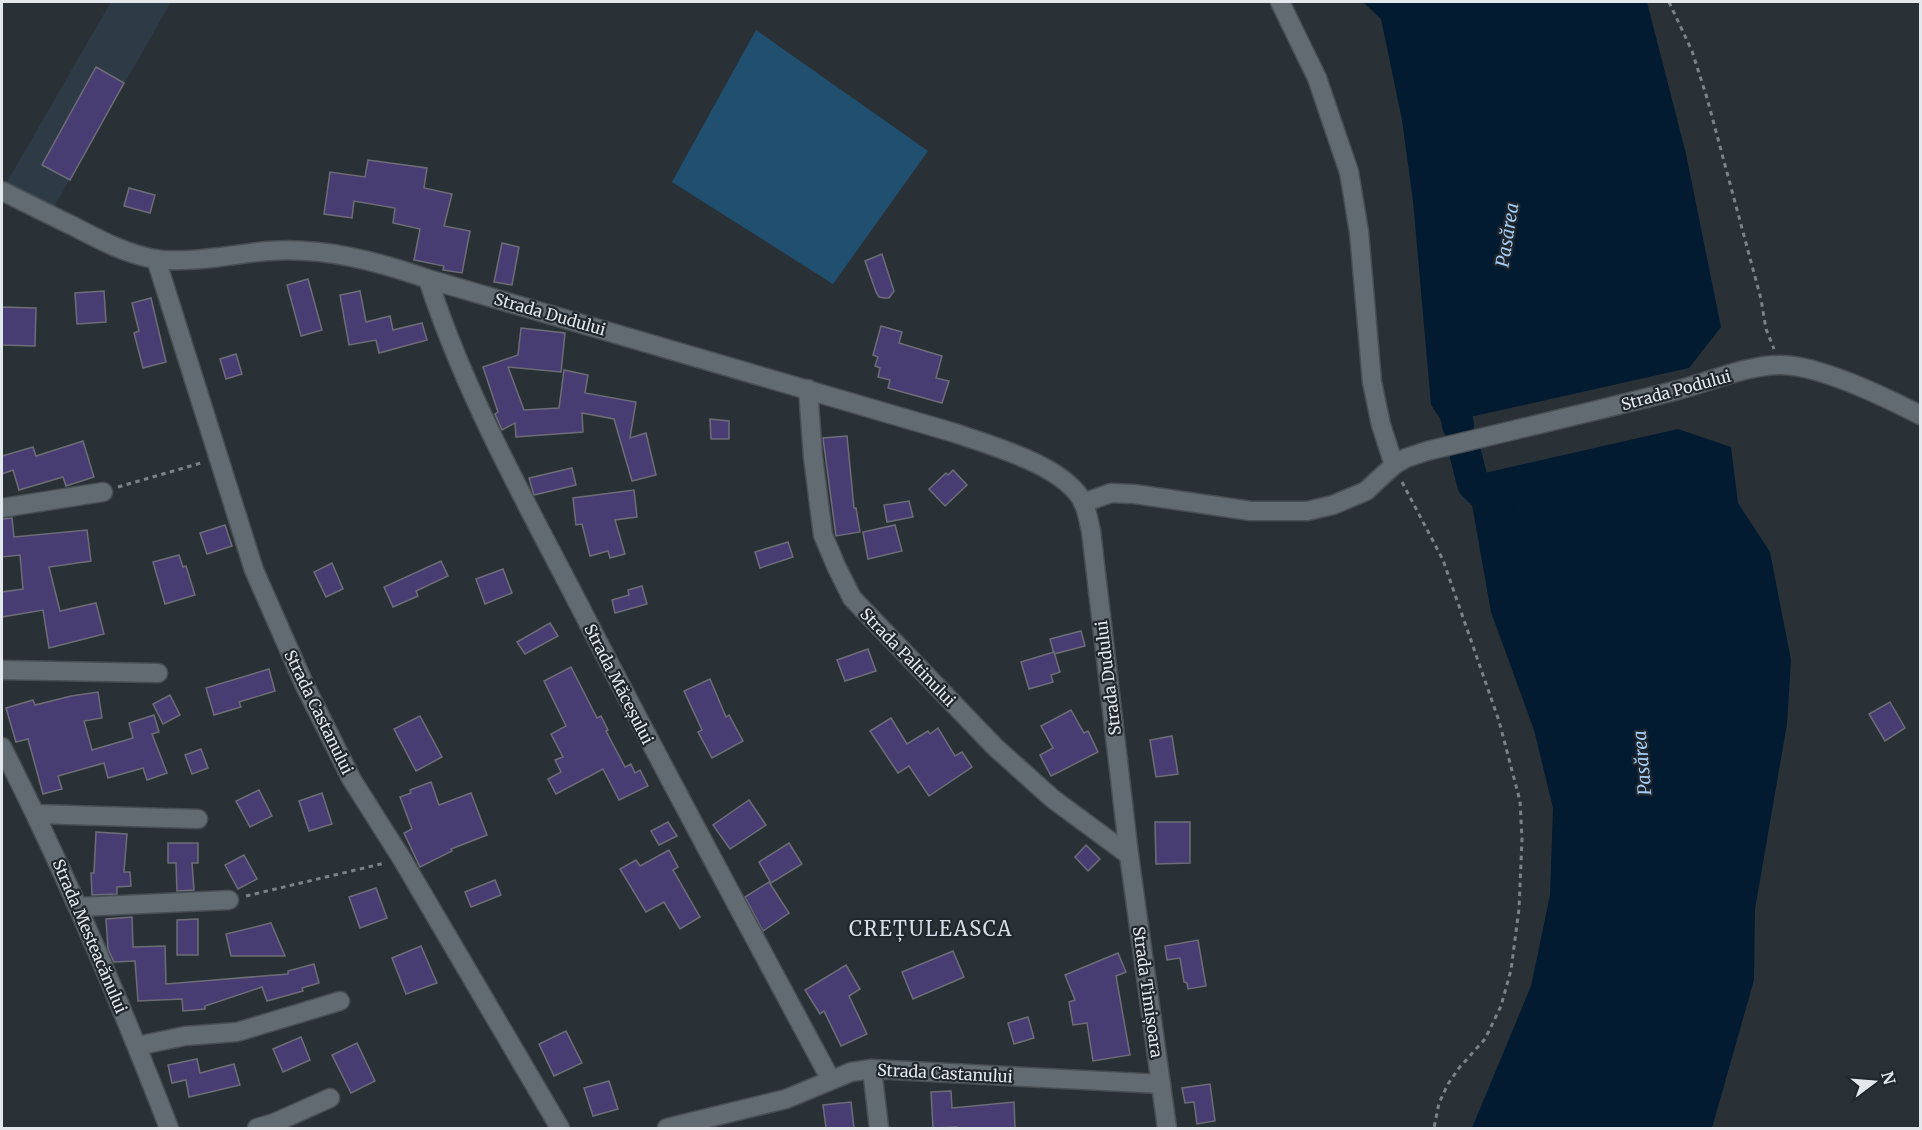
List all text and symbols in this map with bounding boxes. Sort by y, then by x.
water label: Pasărea [1491,201,1523,269]
street label: Strada Dudului [492,289,608,339]
street label: Strada Podului [1619,366,1733,414]
street label: Strada Paltinului [856,604,960,710]
street label: Strada Dudului [1091,620,1125,736]
street label: Strada Măceșului [579,621,658,748]
street label: Strada Castanului [280,647,358,777]
water label: Pasărea [1628,730,1656,796]
street label: Strada Mesteacănului [49,856,131,1016]
district label: CREȚULEASCA [849,916,1013,942]
street label: Strada Timișoara [1128,925,1167,1060]
north arrow [1844,1052,1904,1112]
street label: Strada Castanului [877,1059,1013,1087]
text: N [1877,1069,1900,1087]

